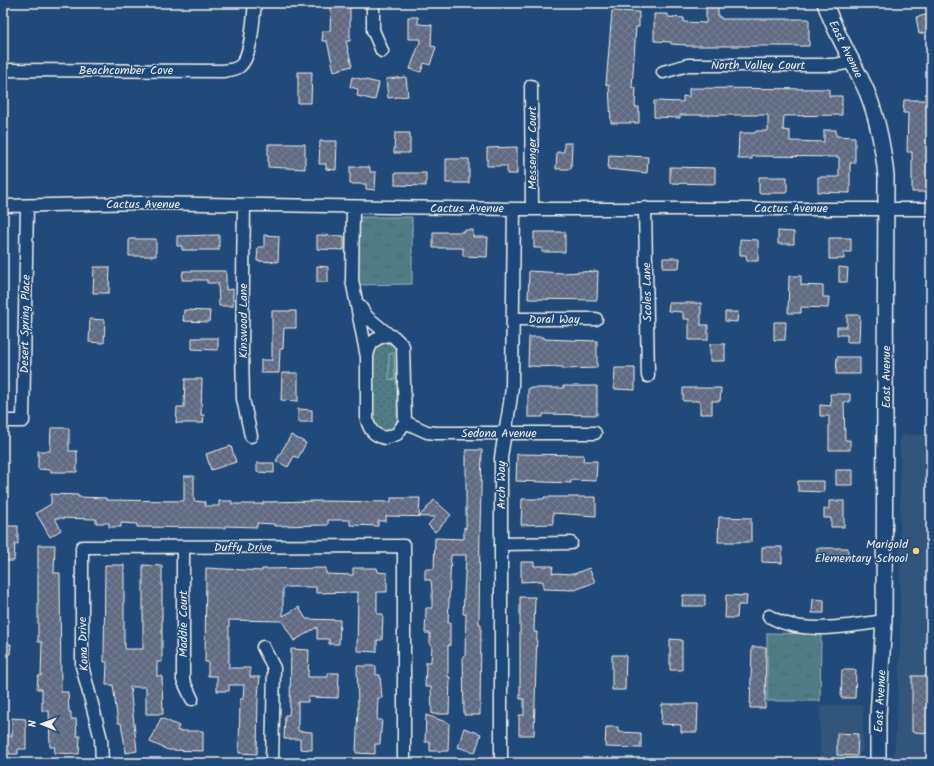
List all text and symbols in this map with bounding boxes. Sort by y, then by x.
street label: East Avenue [823,17,868,82]
street label: North Valley Court [711,56,805,75]
street label: Beachcomber Cove [79,61,174,80]
street label: Messenger Court [523,106,542,190]
street label: Cactus Avenue [106,195,181,214]
street label: Cactus Avenue [430,199,505,218]
street label: Cactus Avenue [754,199,829,218]
street label: Scoles Lane [637,262,658,322]
street label: Desert Spring Place [15,274,36,374]
street label: Kinswood Lane [234,283,253,359]
street label: Doral Way [528,310,580,329]
street label: East Avenue [877,345,896,408]
street label: Sedona Avenue [461,424,537,443]
street label: Arch Way [492,460,511,509]
place label: Marigold Elementary School [815,535,909,568]
street label: Duffy Drive [214,538,273,557]
marker: Marigold Elementary School [911,546,921,556]
street label: Maddie Court [174,590,193,658]
street label: Kona Drive [73,616,94,672]
street label: East Avenue [869,669,892,733]
north arrow [22,704,62,744]
text: N [24,720,42,727]

